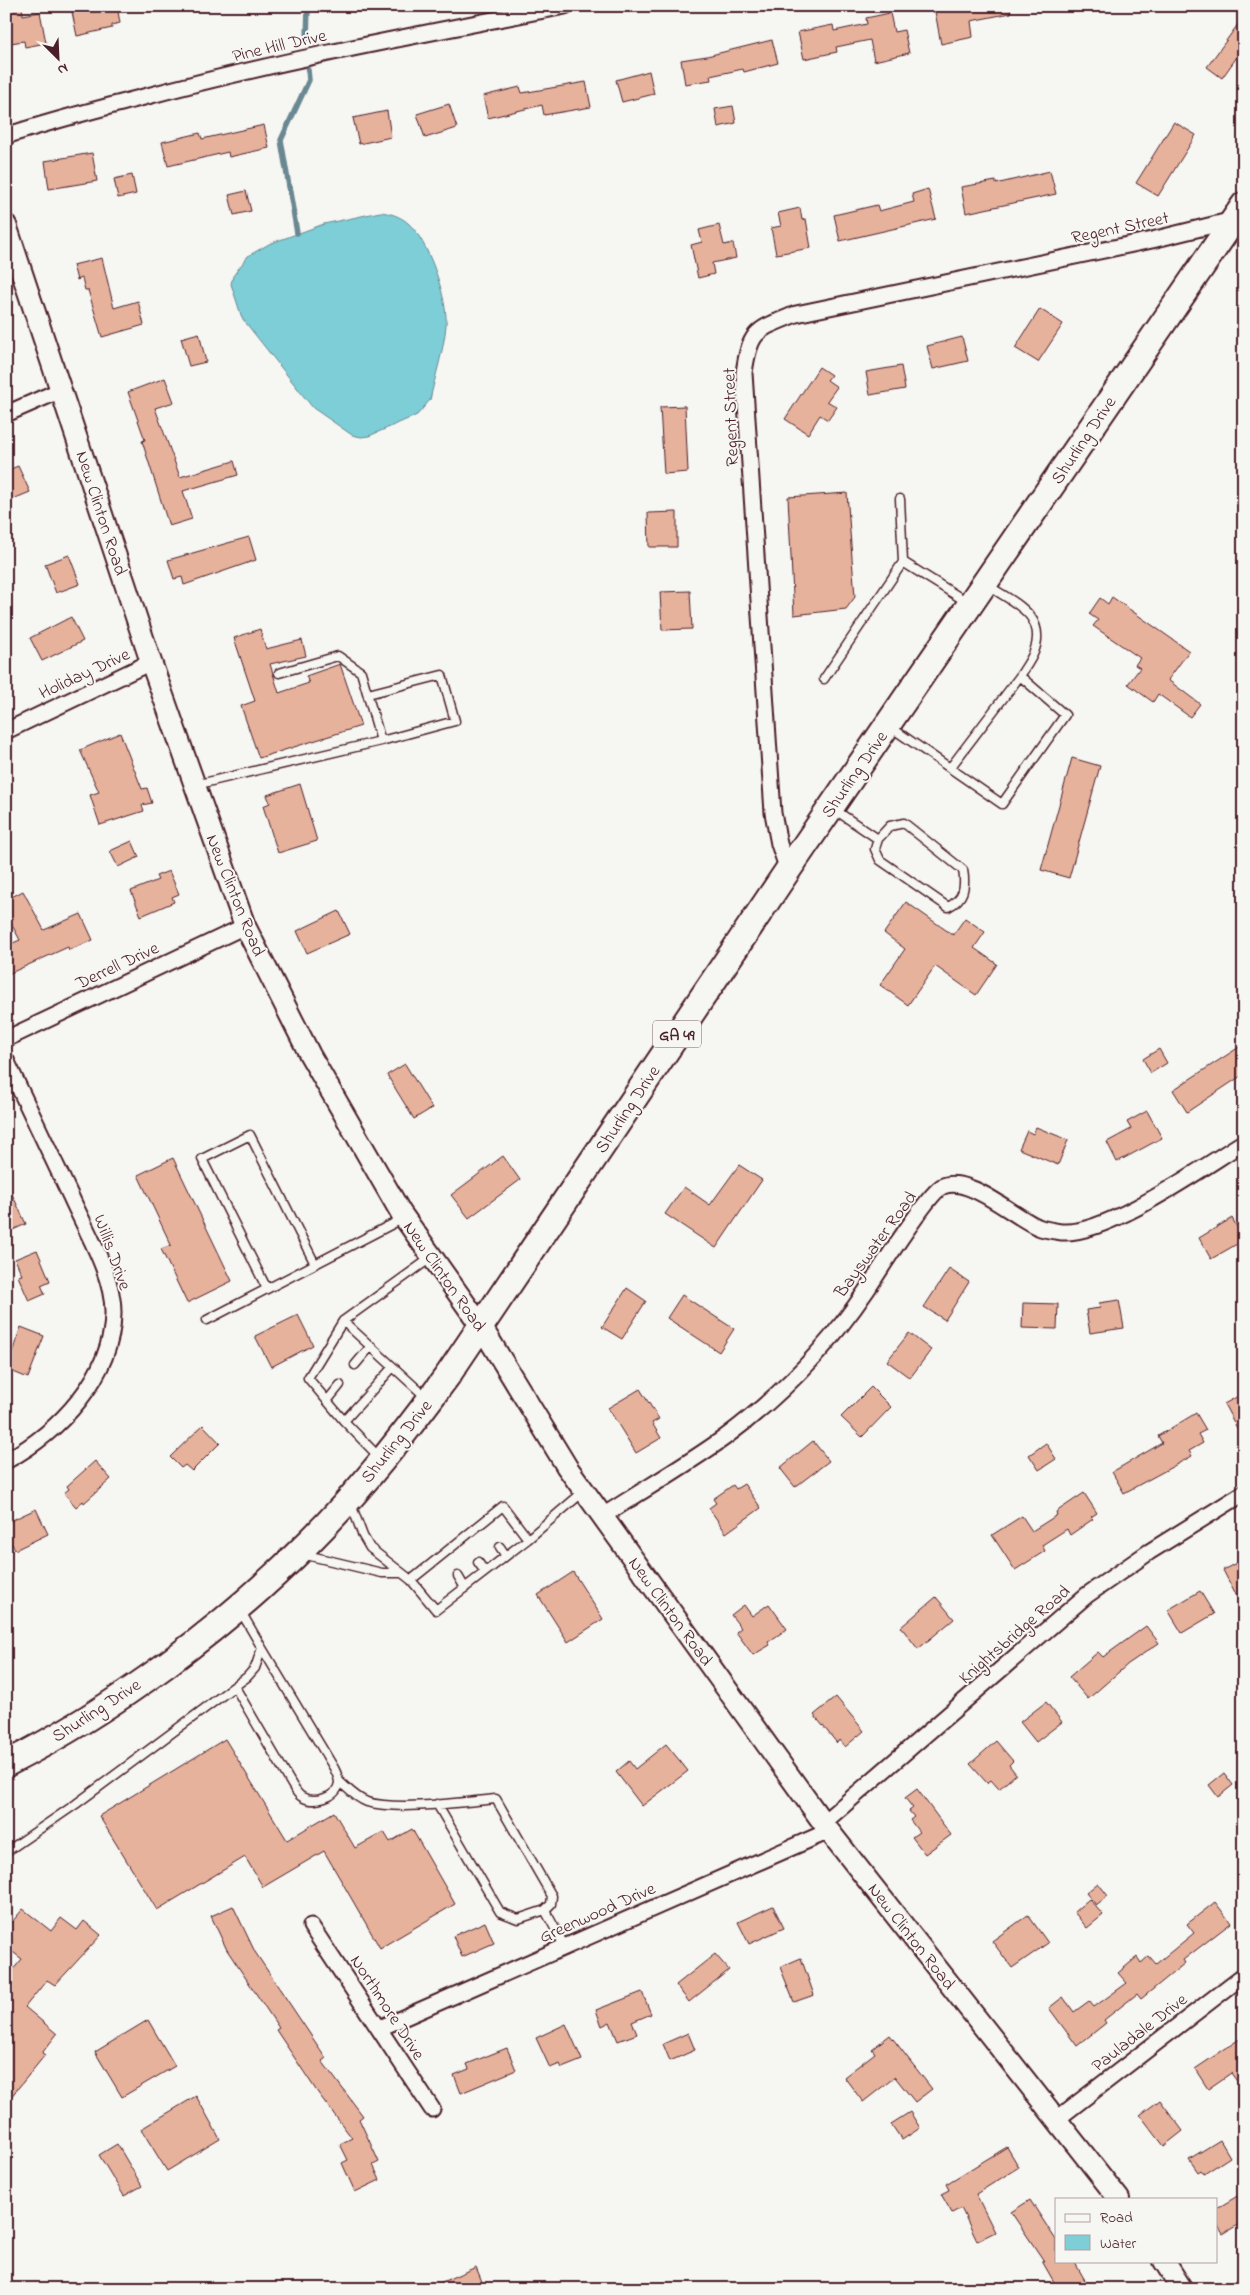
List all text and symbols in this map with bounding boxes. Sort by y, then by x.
street label: Pine Hill Drive [230,23,330,70]
north arrow [32,32,82,82]
text: N [54,57,71,80]
street label: Regent Street [1069,206,1172,253]
street label: Regent Street [717,367,748,467]
street label: Shurling Drive [1046,391,1125,491]
street label: New Clinton Road [68,448,132,579]
street label: Holiday Drive [35,642,135,707]
street label: Shurling Drive [816,725,897,825]
street label: New Clinton Road [198,831,270,961]
street label: Derrell Drive [71,936,164,998]
road number: GA 49 [653,1021,701,1048]
street label: Shurling Drive [590,1060,669,1160]
street label: Bayswater Road [829,1187,924,1305]
street label: Willis Drive [85,1211,137,1295]
street label: New Clinton Road [396,1217,491,1338]
street label: Shurling Drive [356,1394,441,1490]
street label: New Clinton Road [621,1552,718,1672]
street label: Knightsbridge Road [954,1580,1077,1692]
street label: Shurling Drive [48,1673,148,1751]
street label: Greenwood Drive [536,1876,661,1951]
street label: New Clinton Road [860,1878,961,1996]
street label: Northmore Drive [343,1950,431,2067]
street label: Pauladale Drive [1087,1987,1194,2079]
legend [1055,2198,1218,2262]
text: Road [1100,2207,1133,2229]
text: Water [1100,2233,1136,2255]

